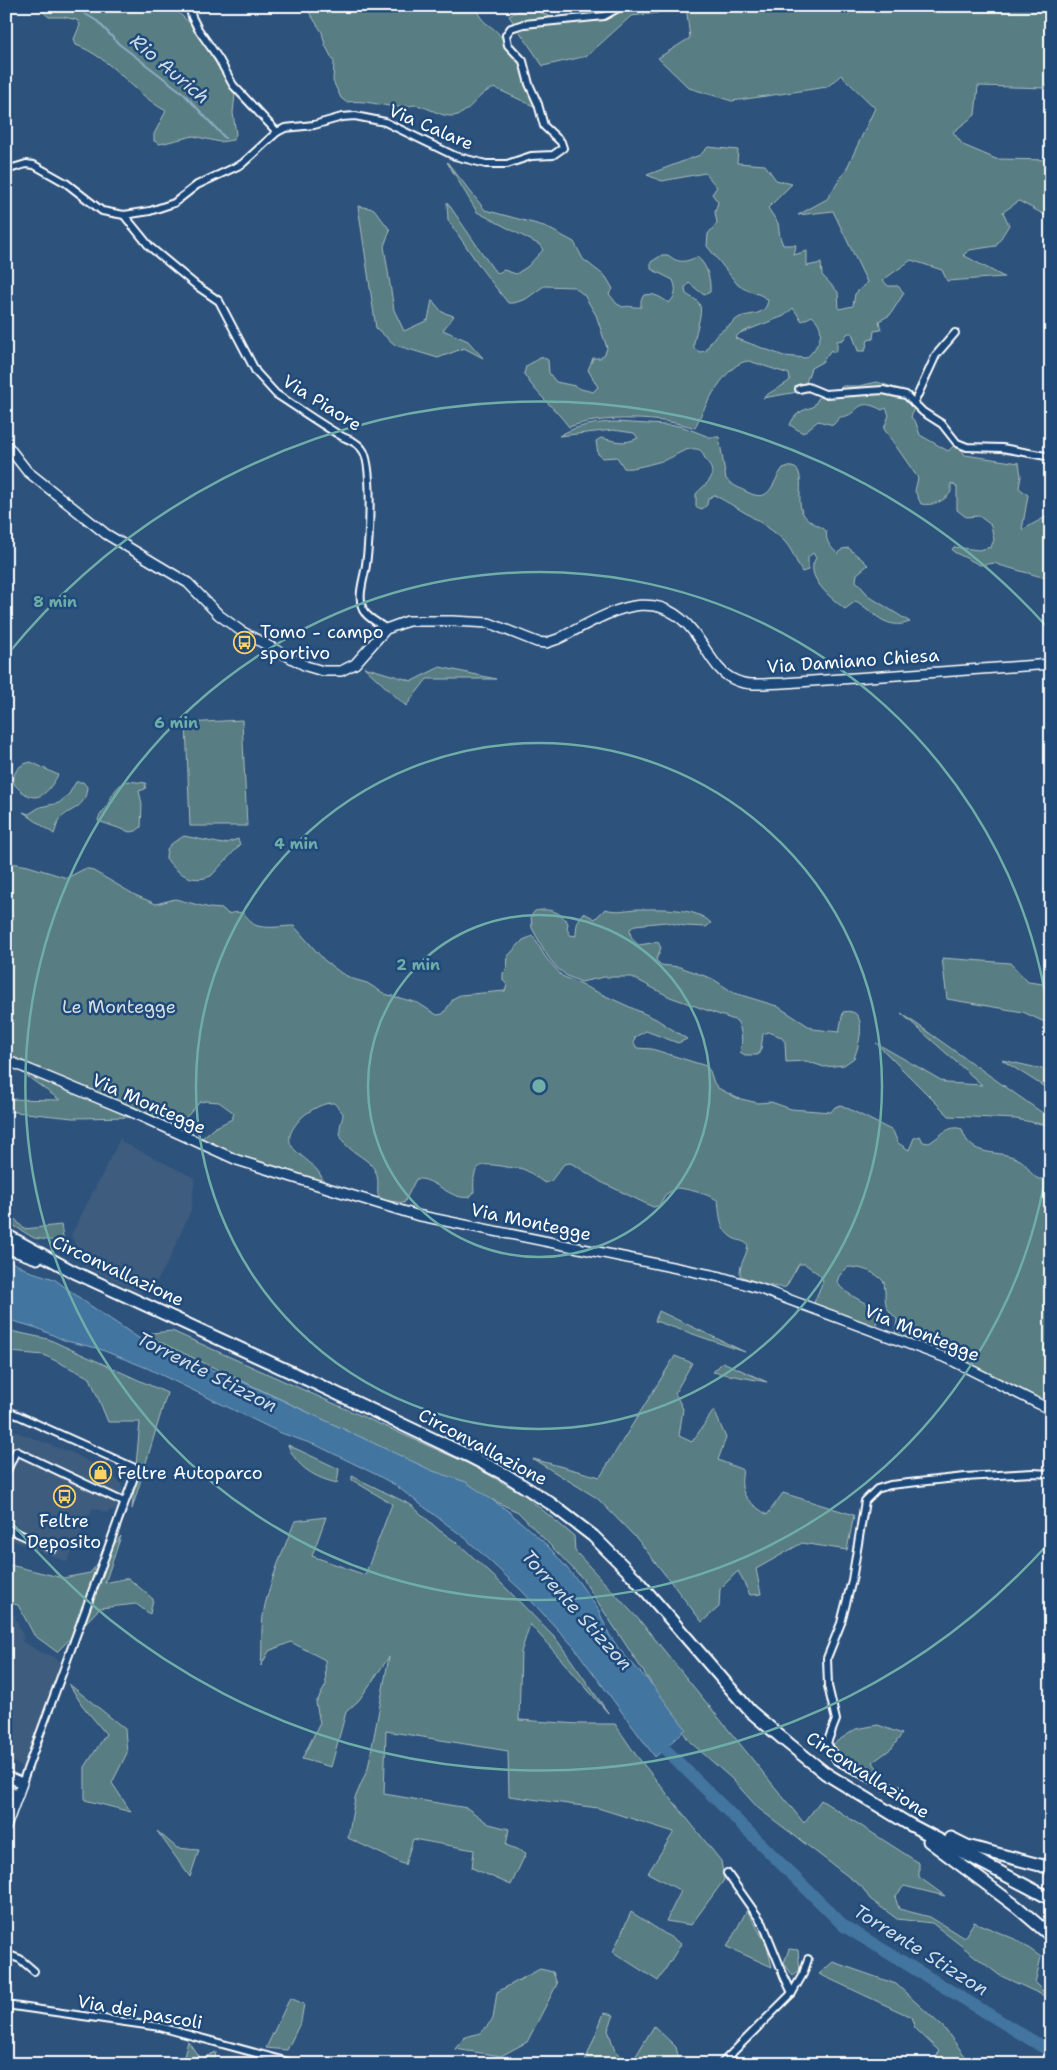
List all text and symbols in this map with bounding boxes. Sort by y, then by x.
water label: Rio Aurich [125,28,215,110]
street label: Via Calare [385,98,477,156]
street label: Via Piaore [278,369,366,437]
text: 8 min [33,592,77,612]
place label: Tomo - campo sportivo [260,620,384,665]
bus stop icon: Tomo - campo sportivo [232,630,256,654]
street label: Via Damiano Chiesa [766,643,940,679]
text: 6 min [154,713,198,733]
text: 4 min [274,834,318,854]
text: 2 min [396,955,440,975]
park label: Le Montegge [62,995,176,1019]
street label: Via Montegge [88,1068,210,1140]
centre of rings [530,1077,548,1095]
street label: Via Montegge [469,1198,593,1246]
street label: Circonvallazione [48,1230,188,1312]
street label: Via Montegge [861,1299,983,1367]
water label: Torrente Stizzon [133,1326,281,1418]
street label: Circonvallazione [414,1403,552,1491]
shop icon: Feltre Autoparco [89,1461,113,1485]
place label: Feltre Autoparco [117,1461,263,1485]
bus stop icon: Feltre Deposito [52,1484,76,1508]
place label: Feltre Deposito [27,1509,101,1554]
water label: Torrente Stizzon [516,1544,638,1676]
street label: Circonvallazione [802,1726,934,1824]
water label: Torrente Stizzon [849,1898,993,2002]
street label: Via dei pascoli [76,1989,204,2035]

